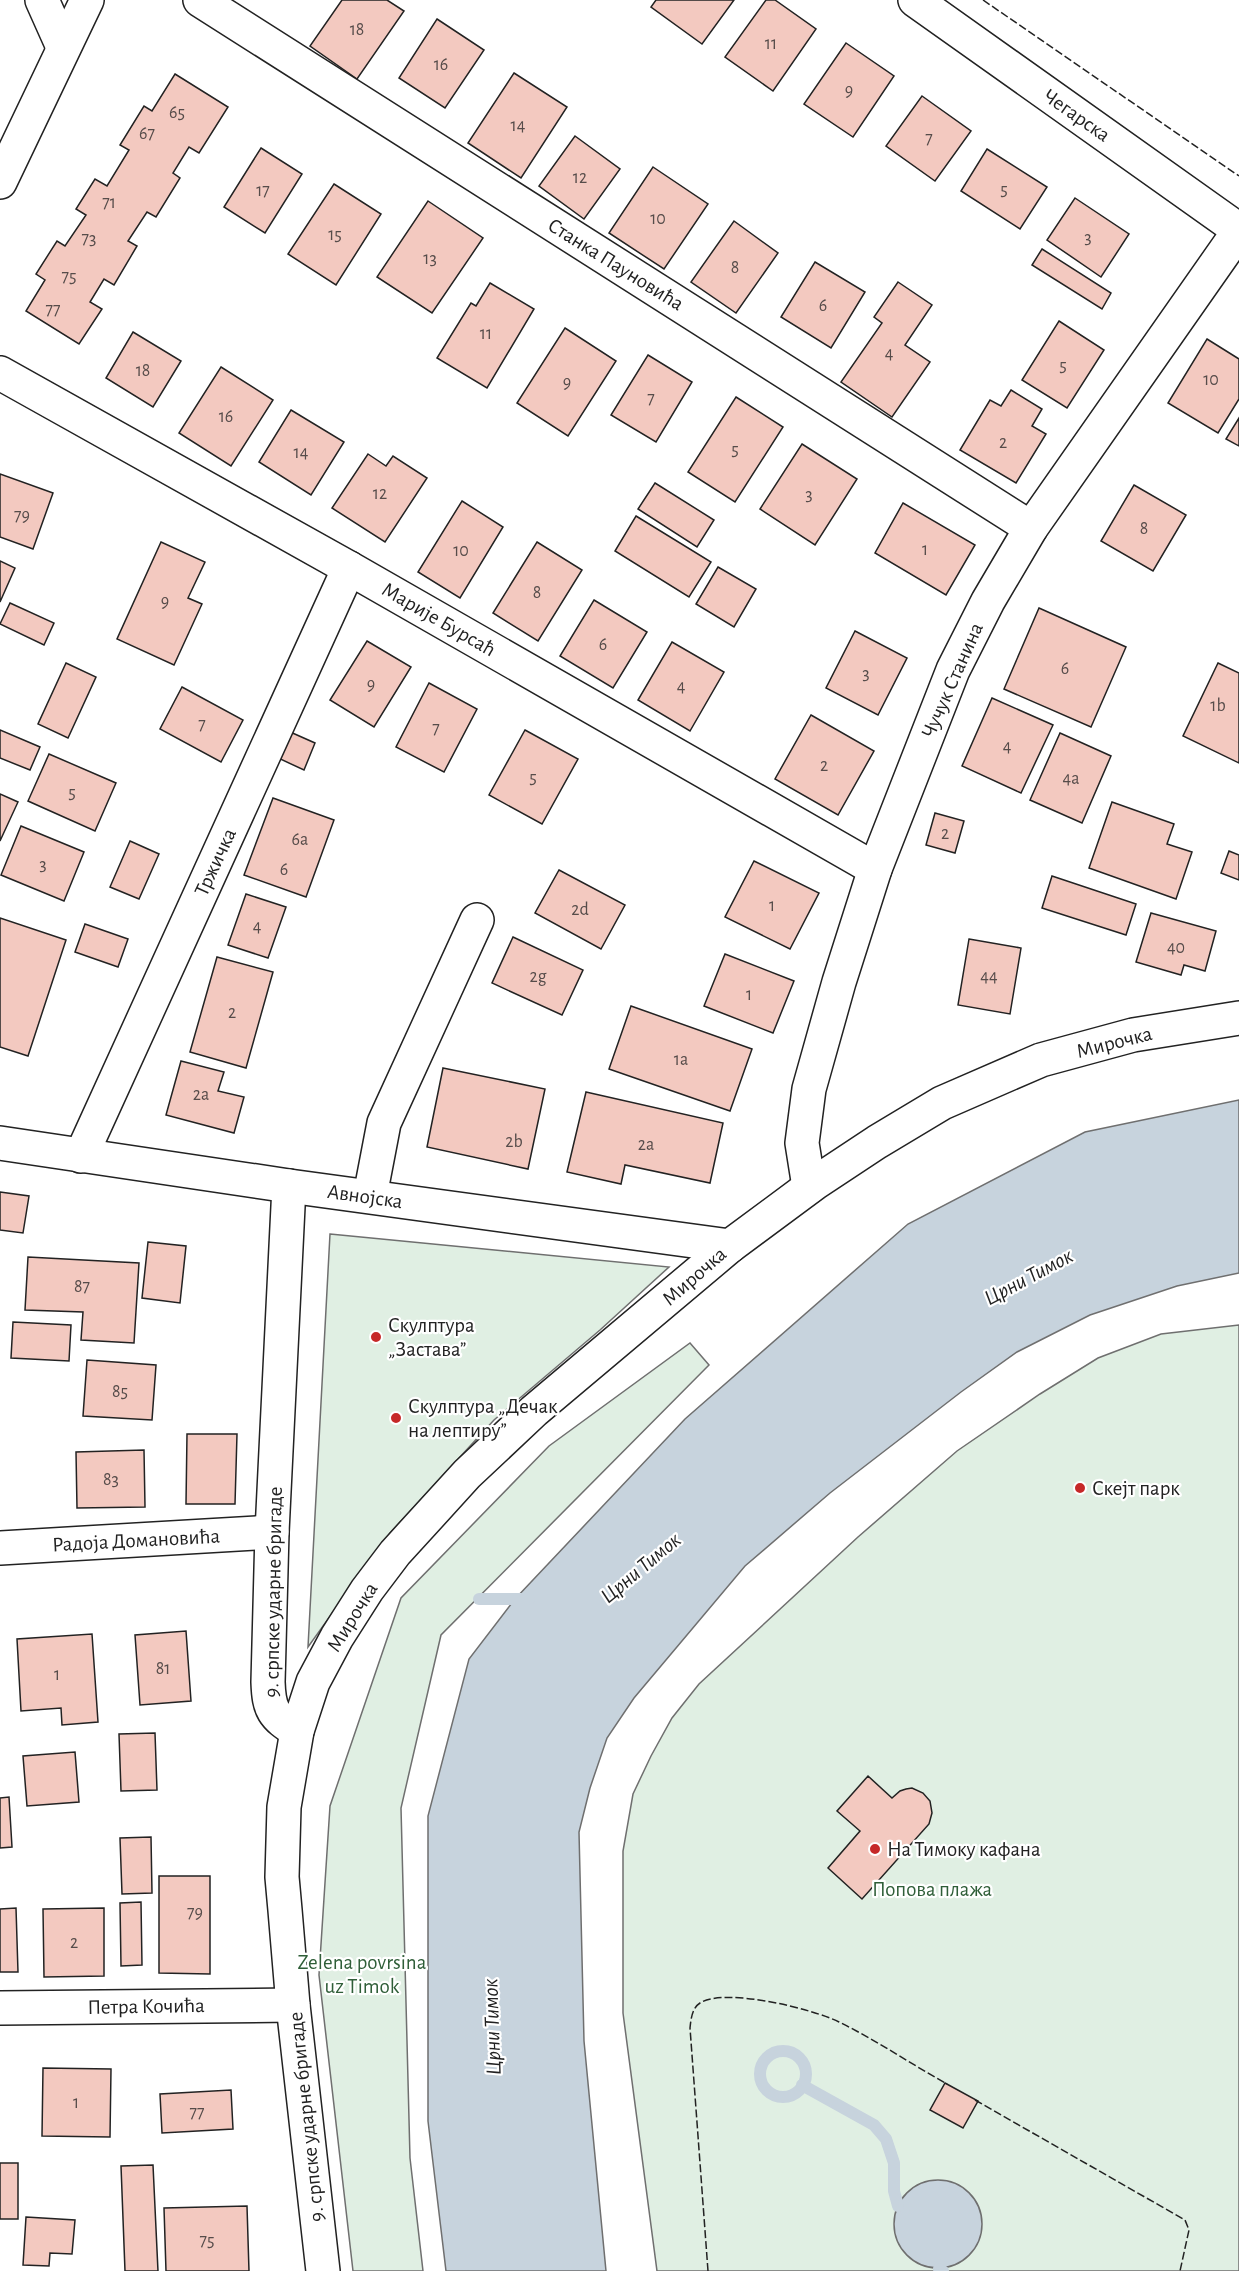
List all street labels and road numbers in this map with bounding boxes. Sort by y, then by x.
street label: Чегарска [1039,85,1114,146]
street label: Станка Пауновића [544,214,688,315]
street label: Марије Бурсаћ [378,578,499,660]
street label: Чучук Станина [918,619,987,741]
street label: Тржичка [191,825,240,899]
street label: Мирочка [1074,1023,1155,1062]
street label: Авнојска [326,1181,404,1212]
street label: Мирочка [658,1243,731,1310]
street label: 9. српске ударне бригаде [261,1486,286,1698]
street label: Радоја Домановића [52,1526,221,1555]
street label: Мирочка [323,1579,382,1656]
street label: Петра Кочића [87,1995,205,2018]
street label: 9. српске ударне бригаде [285,2011,328,2223]

